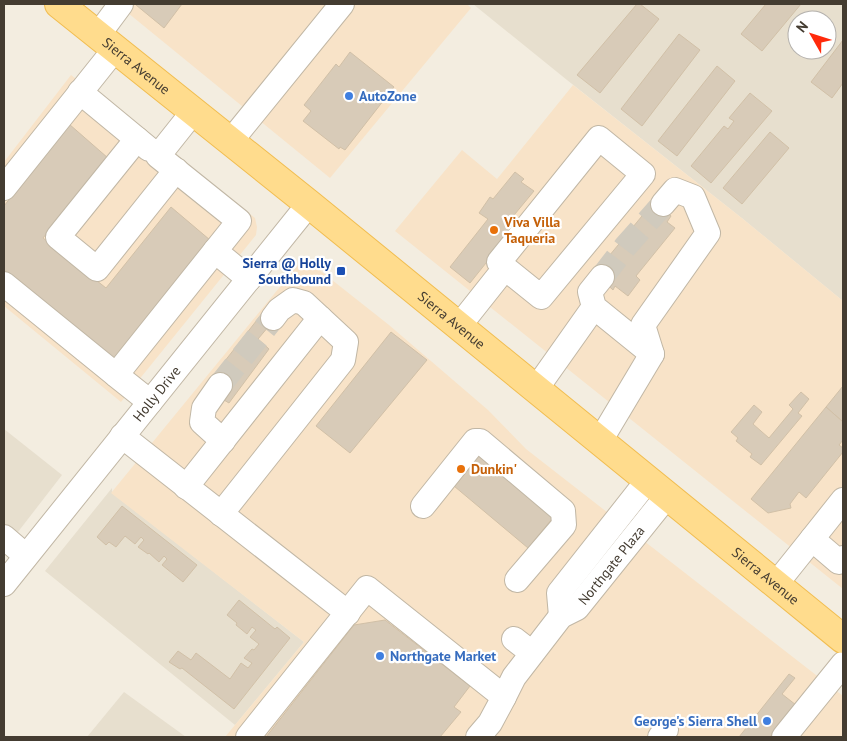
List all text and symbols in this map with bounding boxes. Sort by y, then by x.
north arrow [787,10,837,60]
text: N [792,18,812,36]
street label: Sierra Avenue [99,33,174,98]
place label: AutoZone [359,87,417,105]
marker: AutoZone [343,90,355,102]
place label: Viva Villa Taqueria [503,213,560,247]
marker: Viva Villa Taqueria [488,224,500,236]
place label: Sierra @ Holly Southbound [242,254,331,288]
marker: Sierra @ Holly Southbound [335,265,347,277]
street label: Sierra Avenue [414,287,489,353]
street label: Holly Drive [129,362,185,425]
place label: Dunkin' [471,460,517,478]
marker: Dunkin' [455,463,467,475]
street label: Northgate Plaza [574,522,649,609]
street label: Sierra Avenue [728,543,803,609]
place label: Northgate Market [390,647,496,665]
marker: Northgate Market [374,650,386,662]
place label: George's Sierra Shell [634,712,758,730]
marker: George's Sierra Shell [761,715,773,727]

